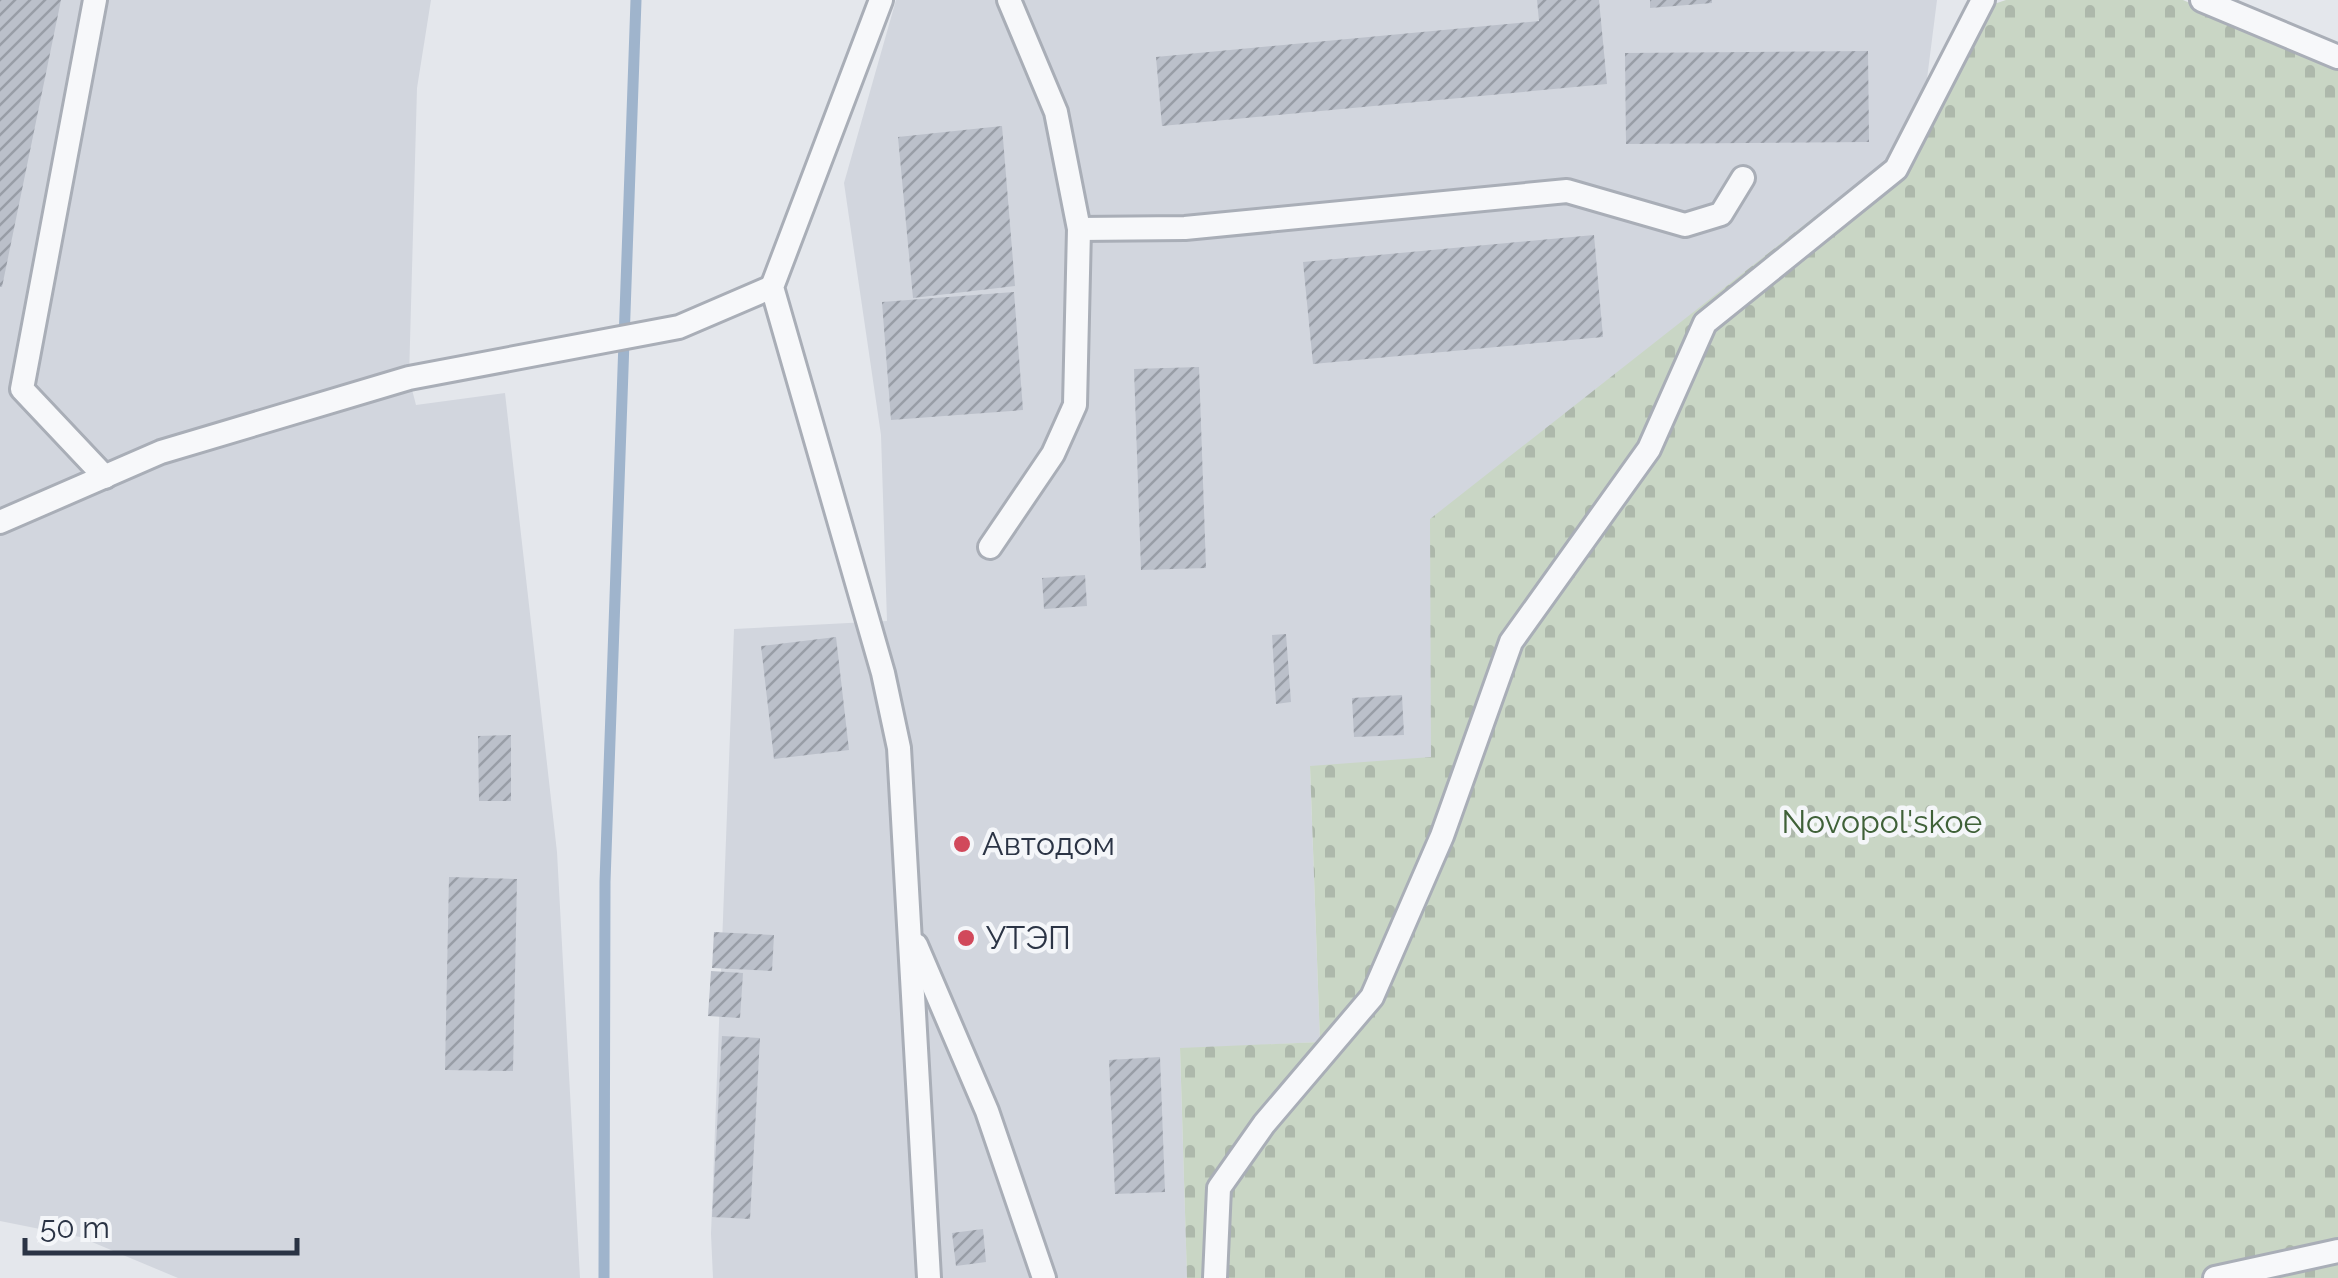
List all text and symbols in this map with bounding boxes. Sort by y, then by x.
park label: Novopol'skoe [1782,803,1982,840]
place label: Автодом [982,825,1115,862]
marker: Автодом [951,833,973,855]
place label: УТЭП [986,919,1071,956]
marker: УТЭП [955,927,977,949]
scale bar [25,1193,298,1255]
text: 50 m [40,1210,110,1245]

